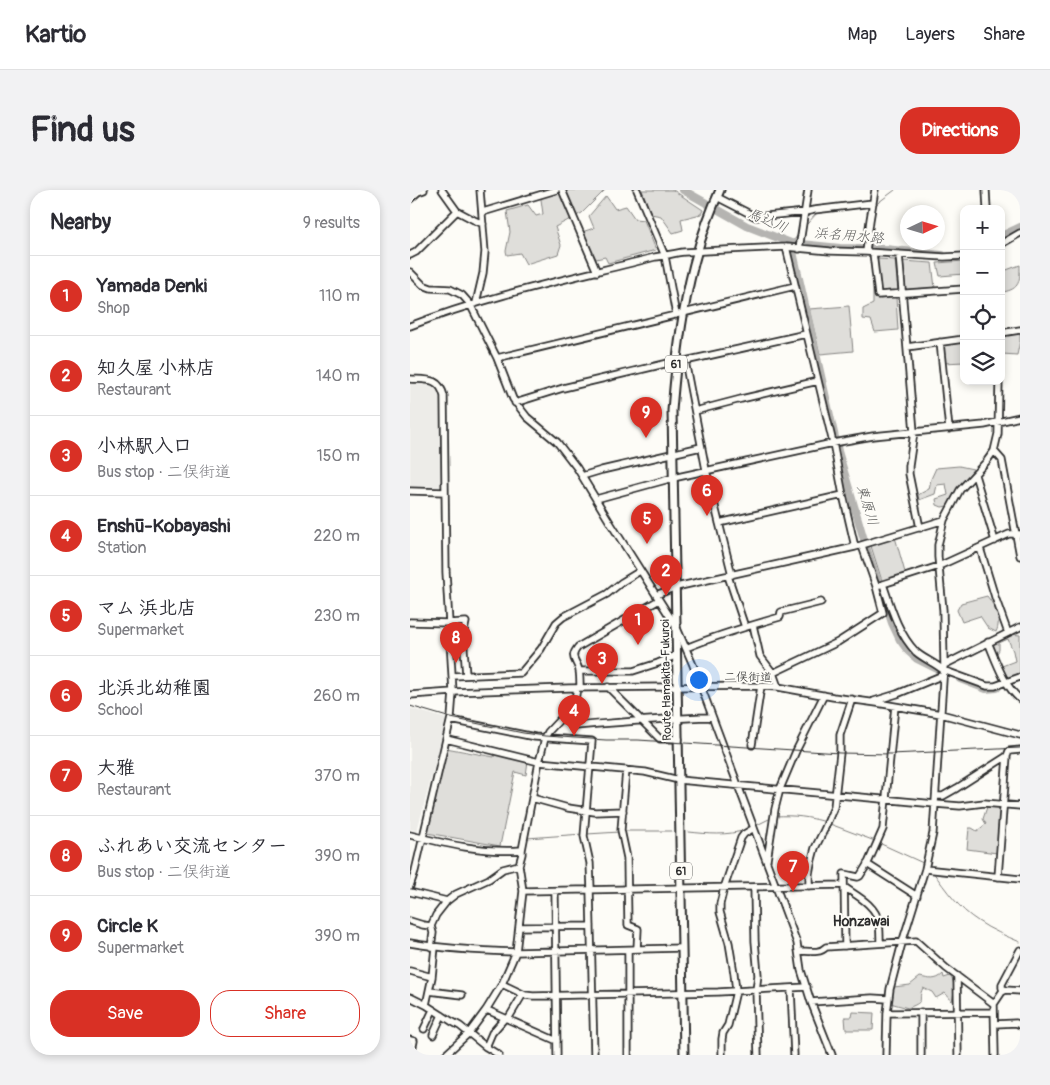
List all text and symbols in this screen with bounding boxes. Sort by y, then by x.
text: Kartio [25,20,86,49]
text: Map [848,23,877,46]
text: Layers [905,23,955,46]
text: Share [983,23,1025,46]
button: Directions [900,107,1020,154]
text: Find us [30,108,135,152]
water label: 馬込川 [745,204,790,236]
north arrow [900,205,945,250]
map controls [960,205,1005,385]
button: + [960,205,1005,250]
text: Nearby [50,209,111,236]
text: 9 results [303,213,360,233]
water label: 浜名用水路 [813,224,886,247]
button: − [960,250,1005,295]
text: Yamada Denki [97,274,207,298]
text: 1 [63,286,69,306]
text: 110 m [319,286,360,306]
button: locate [960,295,1005,340]
text: Shop [97,298,130,318]
button: layers [960,340,1005,385]
road number: 61 [665,355,687,372]
text: 知久屋 小林店 [97,356,215,380]
text: 2 [62,366,70,386]
text: 140 m [316,366,360,386]
text: Restaurant [97,380,171,400]
pin: 9 [630,397,662,438]
text: 小林駅入口 [97,434,192,458]
text: 3 [62,446,70,466]
text: 150 m [316,446,360,466]
text: Bus stop · 二俣街道 [97,462,231,482]
pin: 6 [691,475,723,516]
water label: 東原川 [853,483,882,528]
pin: 5 [631,503,663,544]
text: Enshū-Kobayashi [97,514,230,538]
text: 4 [61,526,71,546]
text: 220 m [314,526,360,546]
text: Station [97,538,147,558]
pin: 2 [650,555,682,596]
text: マム 浜北店 [97,596,196,620]
pin: 1 [622,604,654,645]
text: 5 [62,606,70,626]
text: 230 m [314,606,360,626]
street label: Route Hamakita-Fukuroi [658,619,675,741]
text: Supermarket [97,620,184,640]
pin: 8 [440,622,472,663]
pin: 3 [586,643,618,684]
your location [686,667,712,693]
street label: 二俣街道 [724,670,772,685]
text: 北浜北幼稚園 [97,676,211,700]
text: 6 [61,686,71,706]
text: 260 m [313,686,360,706]
pin: 4 [558,695,590,736]
text: School [97,700,143,720]
text: 大雅 [97,756,135,780]
text: 7 [62,766,70,786]
text: 370 m [314,766,360,786]
text: Restaurant [97,780,171,800]
text: ふれあい交流センター [97,834,287,858]
text: 8 [62,846,70,866]
text: 390 m [314,846,360,866]
pin: 7 [777,851,809,892]
text: Bus stop · 二俣街道 [97,862,231,882]
road number: 61 [670,862,692,879]
district label: Honzawai [833,913,890,930]
text: Circle K [97,914,158,938]
text: 9 [62,926,70,946]
text: 390 m [314,926,360,946]
text: Supermarket [97,938,184,958]
button: Save [50,990,200,1037]
button: Share [210,990,360,1037]

